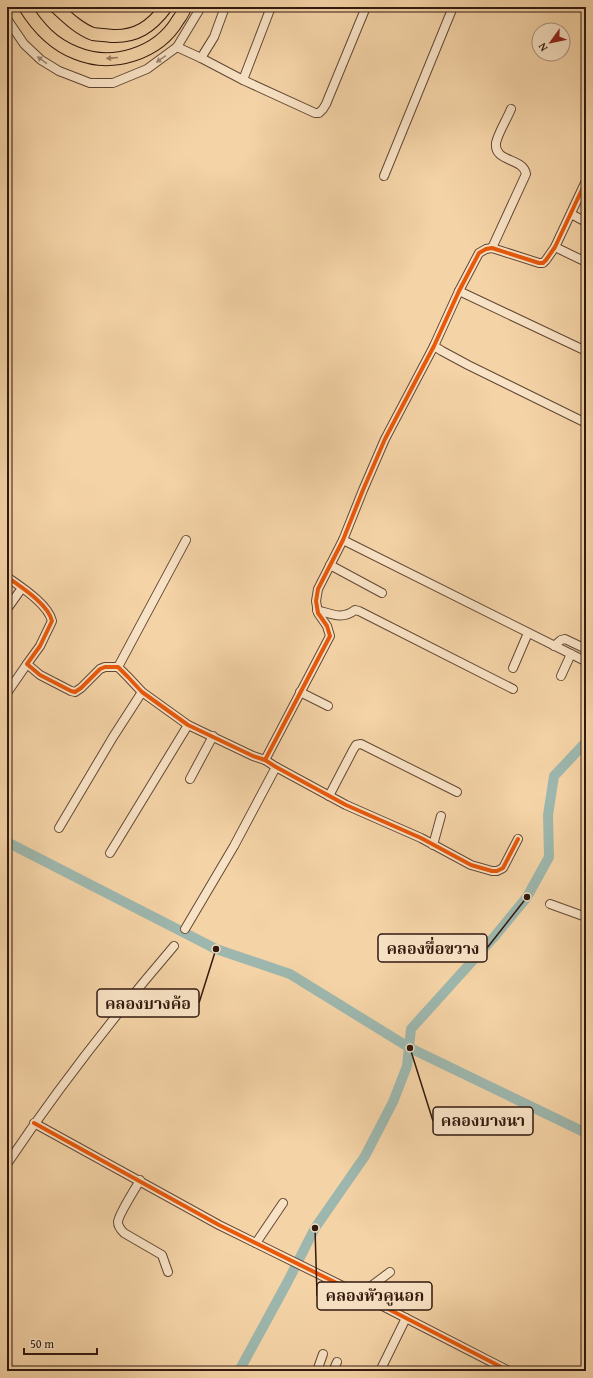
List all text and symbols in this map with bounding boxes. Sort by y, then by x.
north arrow [531,22,571,62]
text: N [534,39,551,55]
one-way arrow [106,54,118,61]
one-way arrow [156,55,166,63]
one-way arrow [37,56,48,64]
callout: คลองขื่อขวาง [378,934,487,962]
text: คลองขื่อขวาง [387,936,479,960]
callout: คลองบางค้อ [97,989,199,1017]
text: คลองบางค้อ [105,991,191,1015]
callout: คลองบางนา [433,1107,533,1135]
text: คลองบางนา [441,1108,525,1132]
callout: คลองหัวคูนอก [317,1282,432,1310]
text: คลองหัวคูนอก [326,1283,424,1307]
scale bar [24,1330,97,1356]
text: 50 m [30,1335,54,1352]

